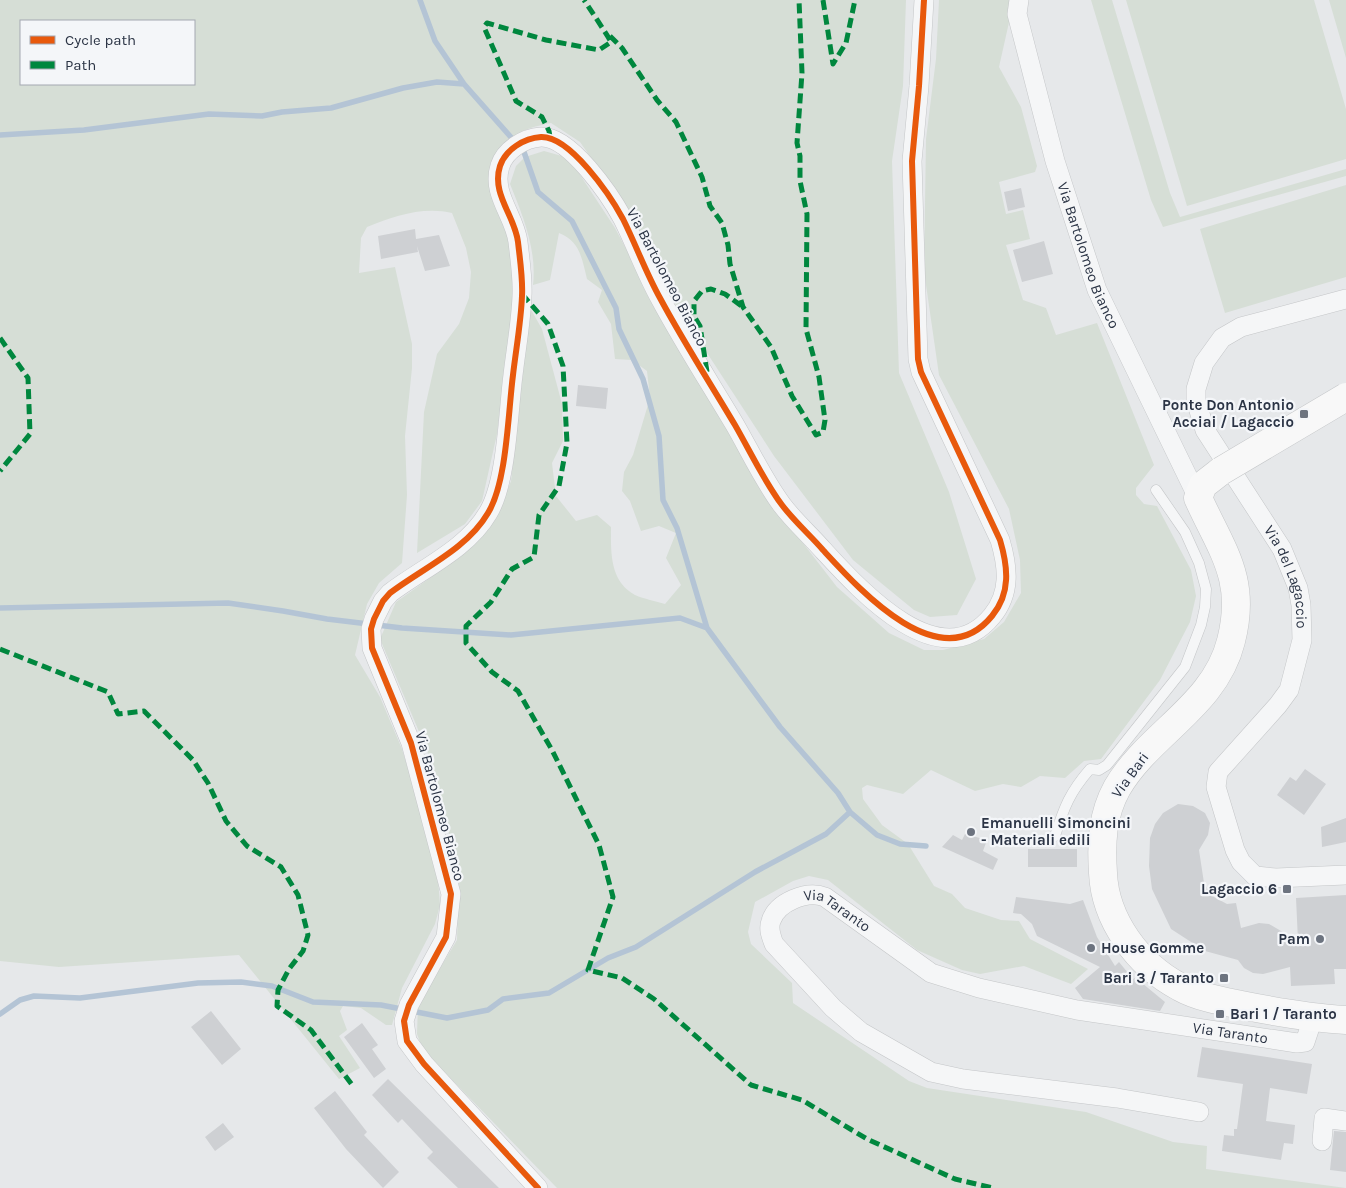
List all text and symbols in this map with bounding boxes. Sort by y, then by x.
legend [20,20,195,85]
text: Cycle path [65,31,136,49]
text: Path [65,56,96,74]
street label: Via Bartolomeo Bianco [1053,180,1123,331]
street label: Via Bartolomeo Bianco [623,205,711,349]
place label: Ponte Don Antonio Acciai / Lagaccio [1162,396,1294,431]
marker: Ponte Don Antonio Acciai / Lagaccio [1298,408,1310,420]
street label: Via del Lagaccio [1260,522,1311,629]
street label: Via Bartolomeo Bianco [411,729,469,883]
street label: Via Bari [1107,749,1153,801]
place label: Emanuelli Simoncini - Materiali edili [981,814,1131,849]
marker: Emanuelli Simoncini - Materiali edili [965,826,977,838]
place label: Lagaccio 6 [1201,880,1277,898]
marker: Lagaccio 6 [1281,883,1293,895]
street label: Via Taranto [802,886,874,936]
place label: Pam [1278,930,1310,948]
marker: Pam [1314,933,1326,945]
place label: House Gomme [1101,939,1204,957]
marker: House Gomme [1085,942,1097,954]
place label: Bari 3 / Taranto [1103,969,1214,987]
marker: Bari 3 / Taranto [1218,972,1230,984]
place label: Bari 1 / Taranto [1230,1005,1337,1023]
marker: Bari 1 / Taranto [1214,1008,1226,1020]
street label: Via Taranto [1191,1018,1269,1048]

